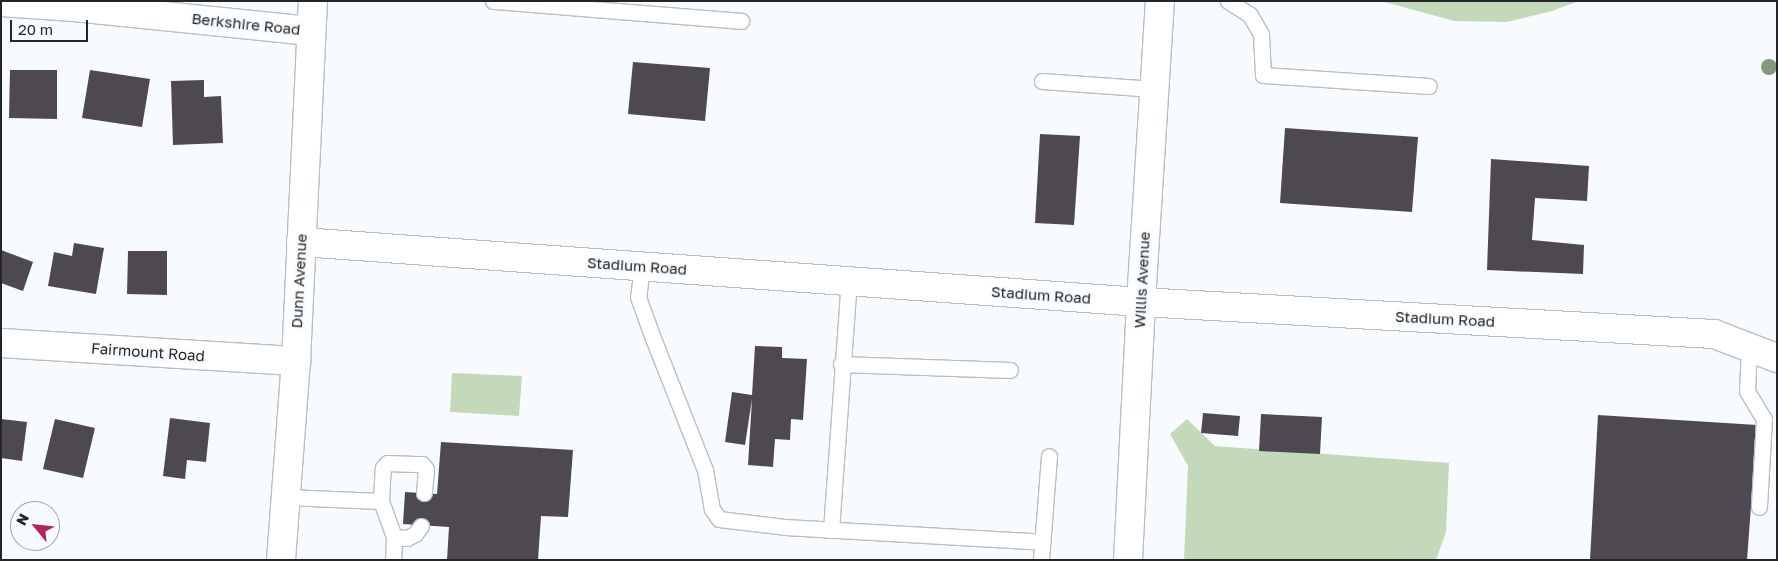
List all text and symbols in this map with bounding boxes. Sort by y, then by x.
street label: Berkshire Road [191,9,301,39]
scale bar [12,10,90,42]
text: 20 m [18,20,53,38]
street label: Willis Avenue [1130,231,1154,329]
street label: Dunn Avenue [288,233,310,329]
street label: Stadium Road [587,254,687,278]
street label: Stadium Road [991,283,1091,307]
street label: Stadium Road [1395,307,1495,331]
street label: Fairmount Road [91,339,205,365]
north arrow [10,501,60,551]
text: N [12,511,32,528]

